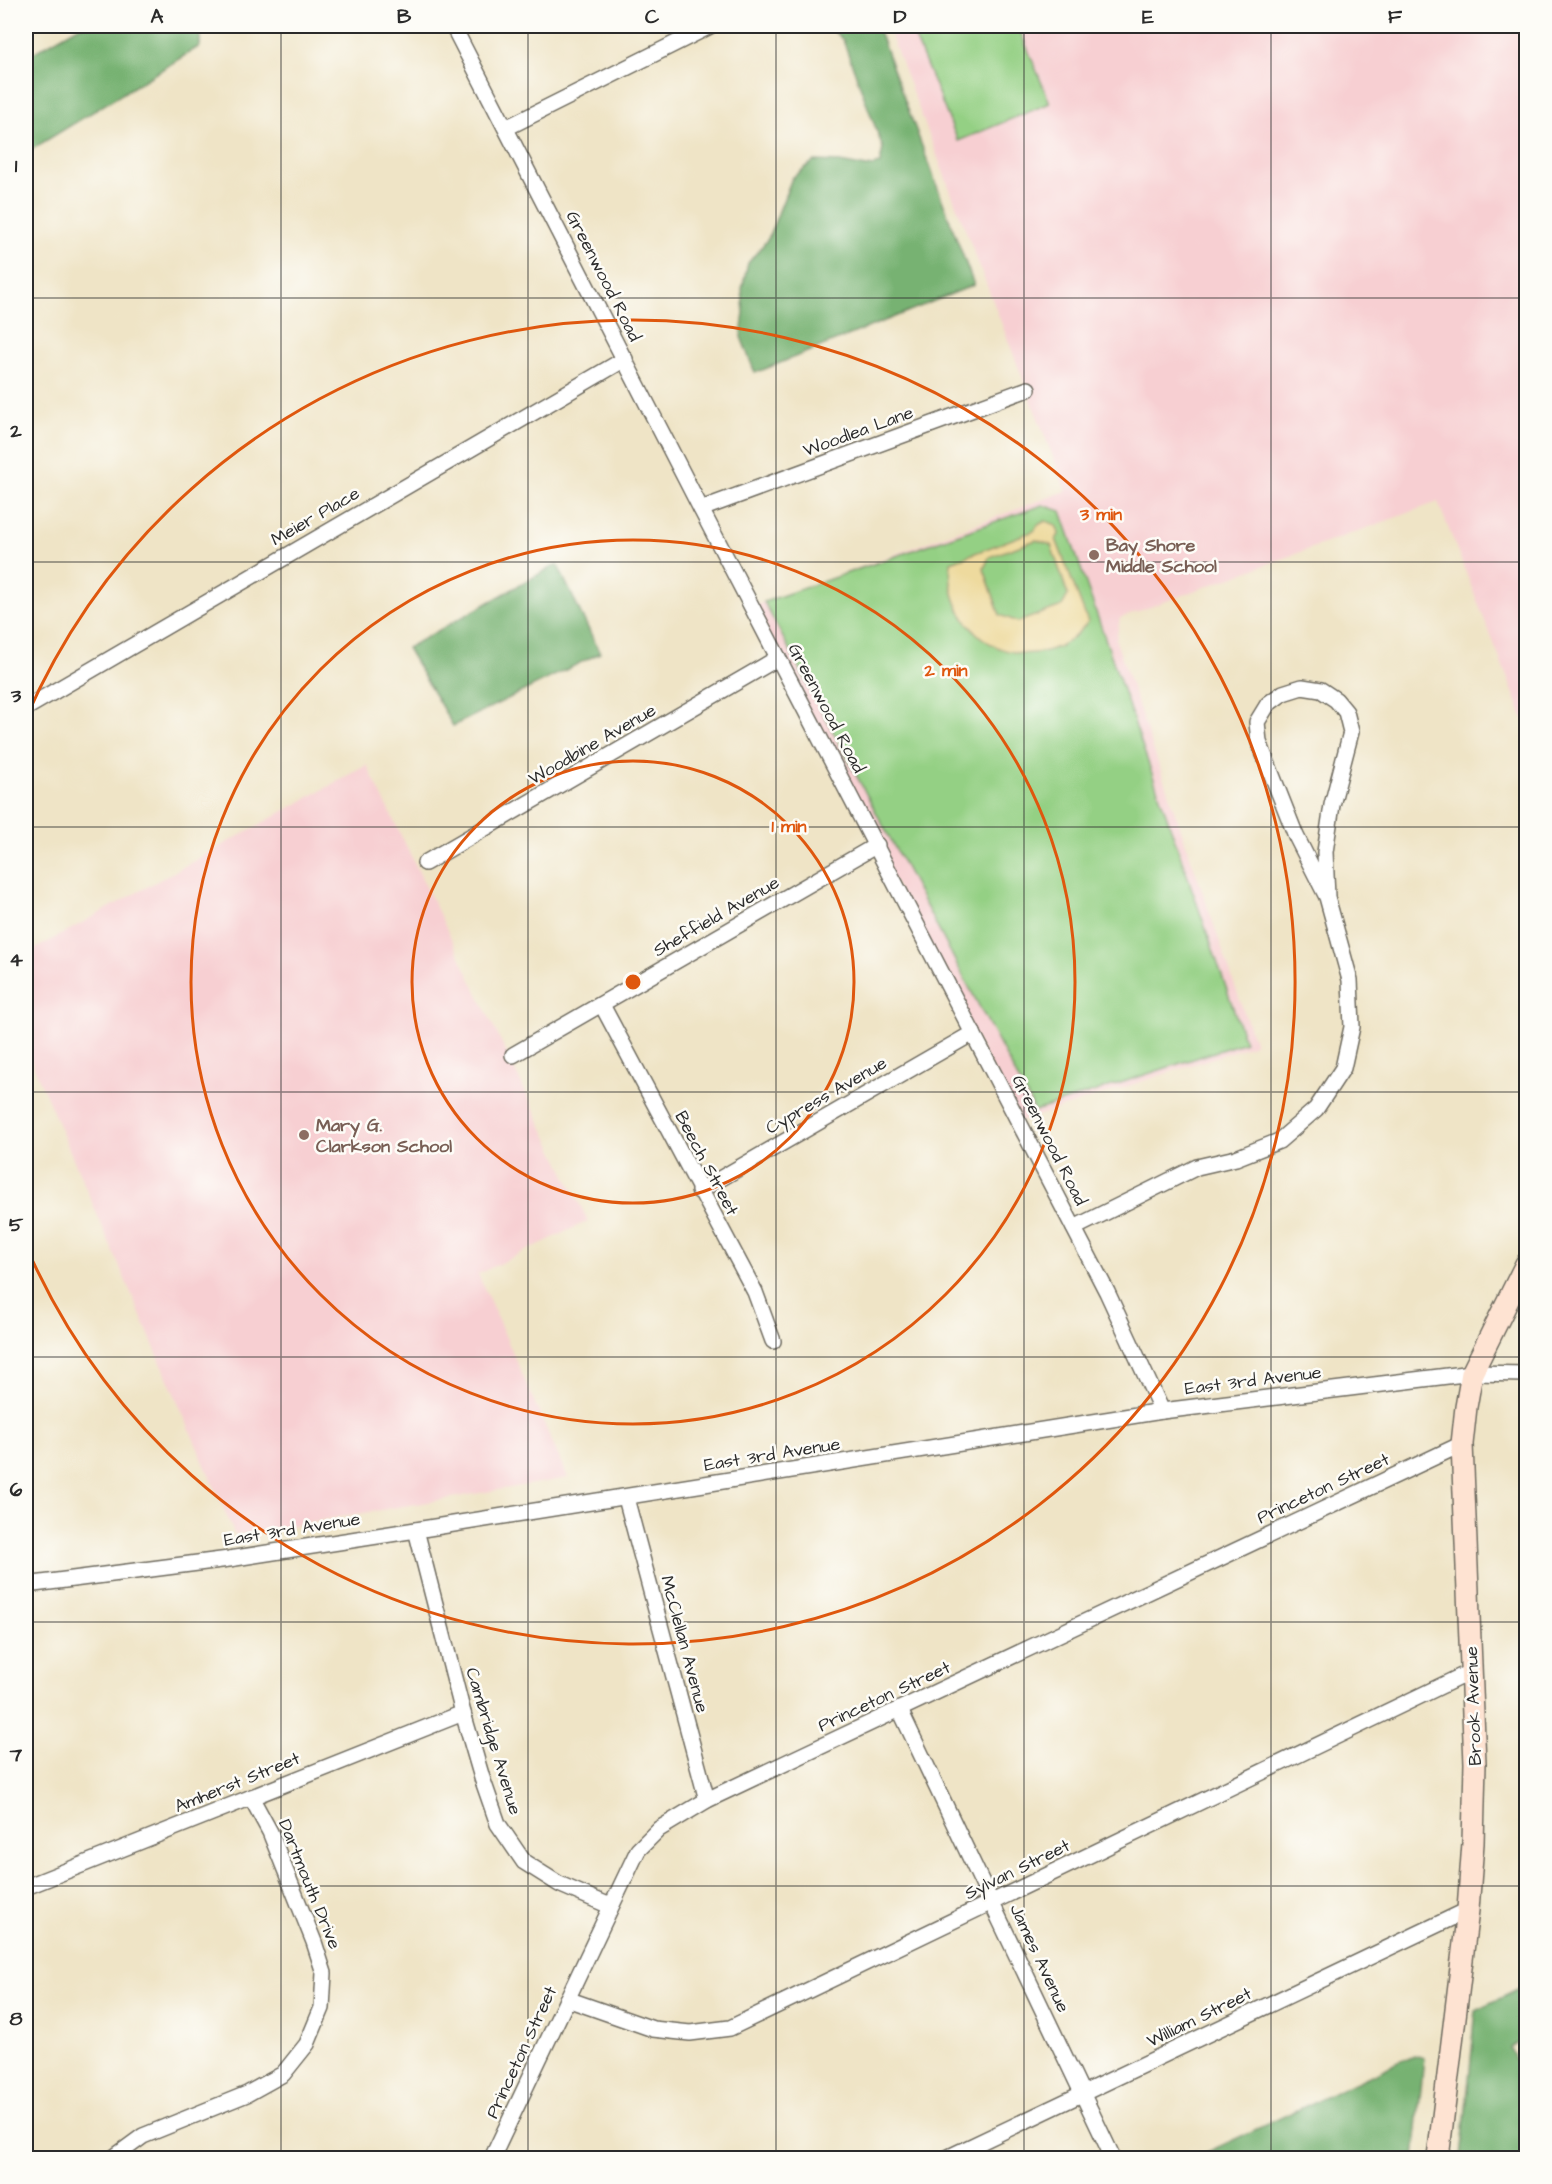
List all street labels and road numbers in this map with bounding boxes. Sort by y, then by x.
street label: Greenwood Road [560,207,647,346]
street label: Woodlea Lane [800,400,917,463]
street label: Meier Place [266,481,365,552]
street label: Greenwood Road [782,639,871,777]
street label: Woodbine Avenue [524,698,661,791]
street label: Sheffield Avenue [649,870,784,963]
street label: Cypress Avenue [761,1050,892,1141]
street label: Greenwood Road [1006,1071,1093,1210]
street label: Beech Street [668,1106,745,1221]
street label: East 3rd Avenue [1183,1360,1323,1401]
street label: East 3rd Avenue [702,1431,842,1478]
street label: Princeton Street [1253,1447,1394,1530]
street label: East 3rd Avenue [222,1506,362,1553]
street label: McClellan Avenue [654,1573,715,1716]
street label: Brook Avenue [1459,1645,1488,1766]
street label: Princeton Street [814,1655,955,1738]
street label: Cambridge Avenue [458,1665,528,1818]
street label: Amherst Street [171,1746,304,1819]
street label: Dartmouth Drive [272,1815,347,1953]
street label: Sylvan Street [960,1833,1075,1907]
street label: James Avenue [1003,1900,1076,2017]
street label: Princeton Street [480,1981,563,2122]
street label: William Street [1143,1981,1257,2054]

